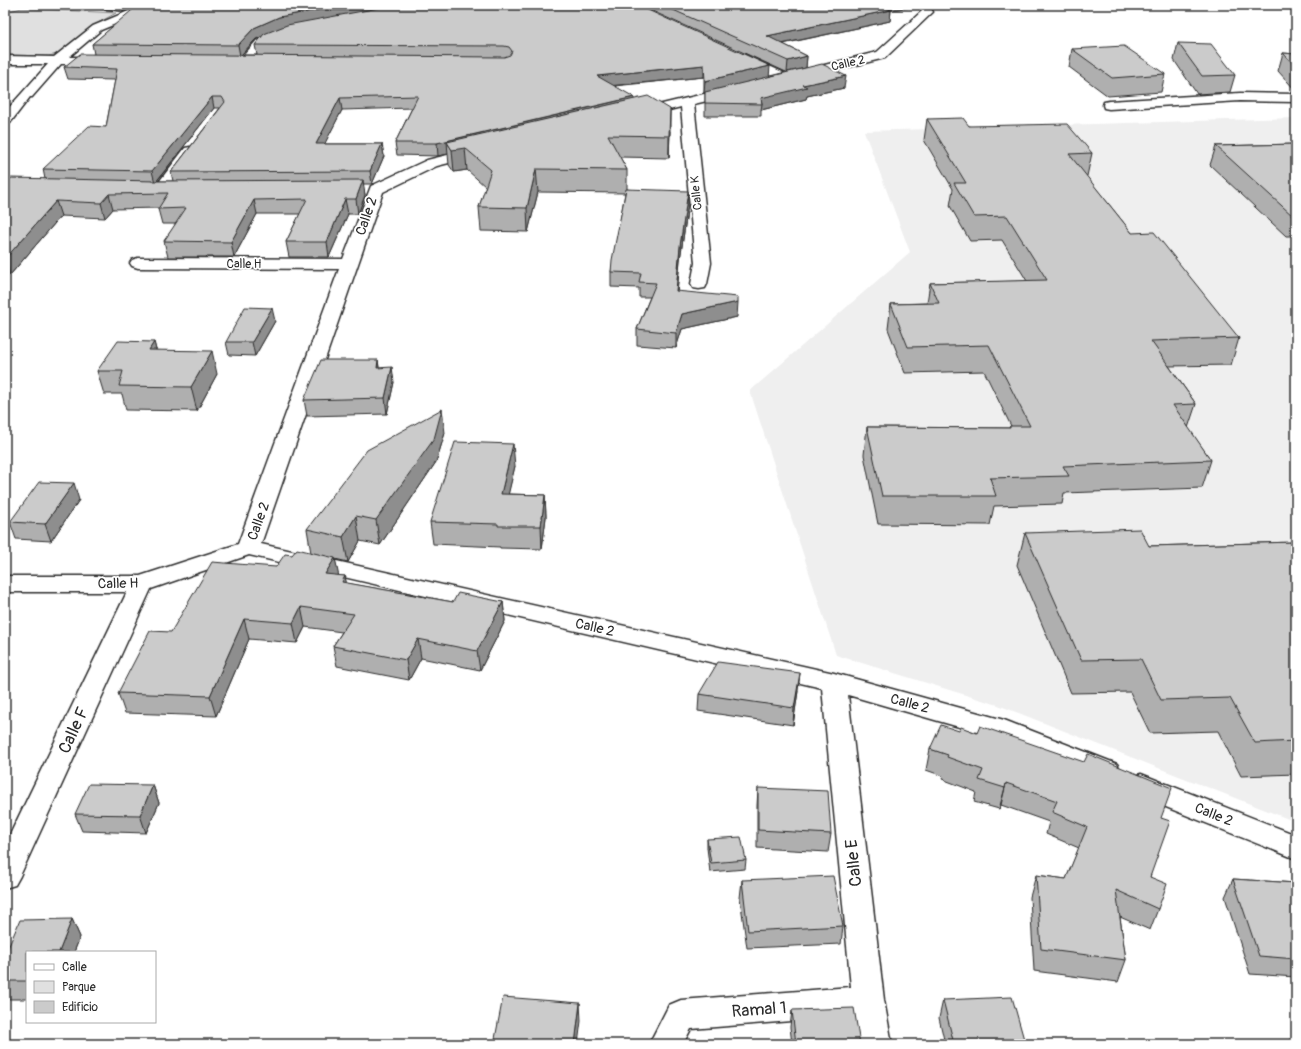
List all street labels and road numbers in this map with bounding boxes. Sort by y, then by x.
street label: Calle 2 [830,52,867,75]
street label: Calle K [687,175,706,211]
street label: Calle 2 [352,195,381,238]
street label: Calle H [227,257,262,272]
street label: Calle 2 [244,500,273,543]
street label: Calle H [98,575,139,592]
street label: Calle 2 [574,615,616,640]
street label: Calle 2 [889,690,931,717]
street label: Calle F [54,704,93,757]
street label: Calle 2 [1192,799,1236,830]
street label: Calle E [841,838,866,888]
street label: Ramal 1 [731,997,787,1022]

